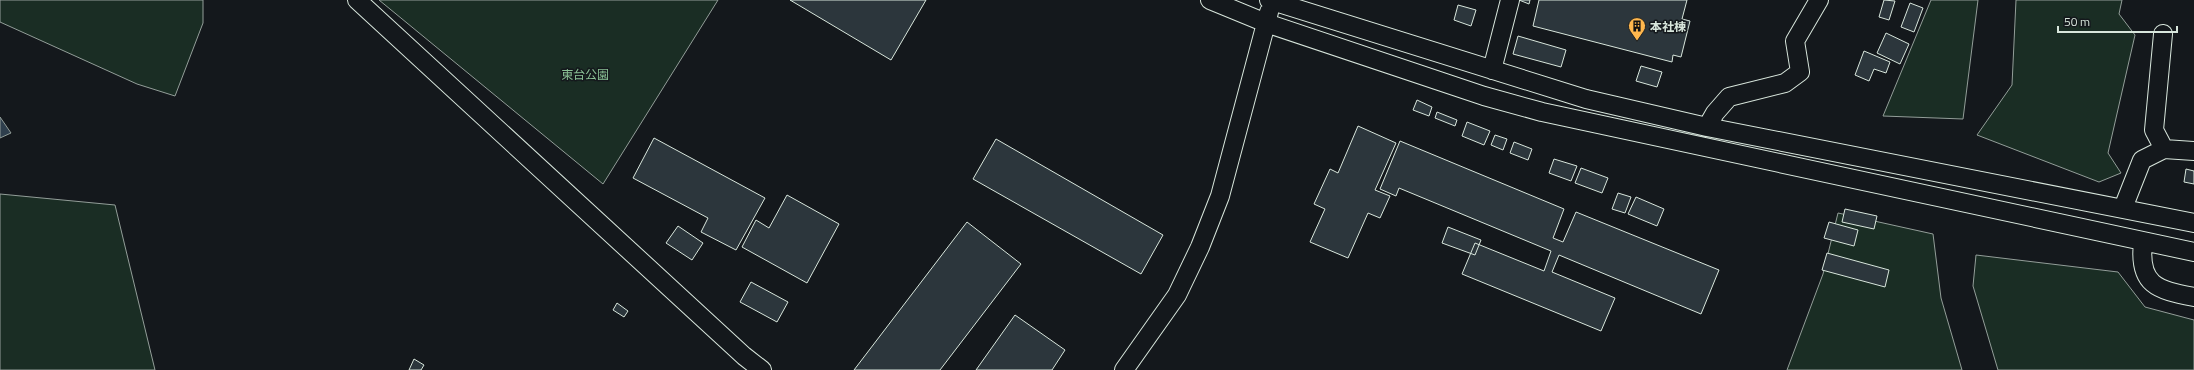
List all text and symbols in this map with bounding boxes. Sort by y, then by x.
scale bar [2058,8,2177,34]
text: 50 m [2064,12,2090,31]
building icon: 本社棟 [1627,16,1647,41]
place label: 本社棟 [1650,17,1686,36]
park label: 東台公園 [561,65,609,84]

